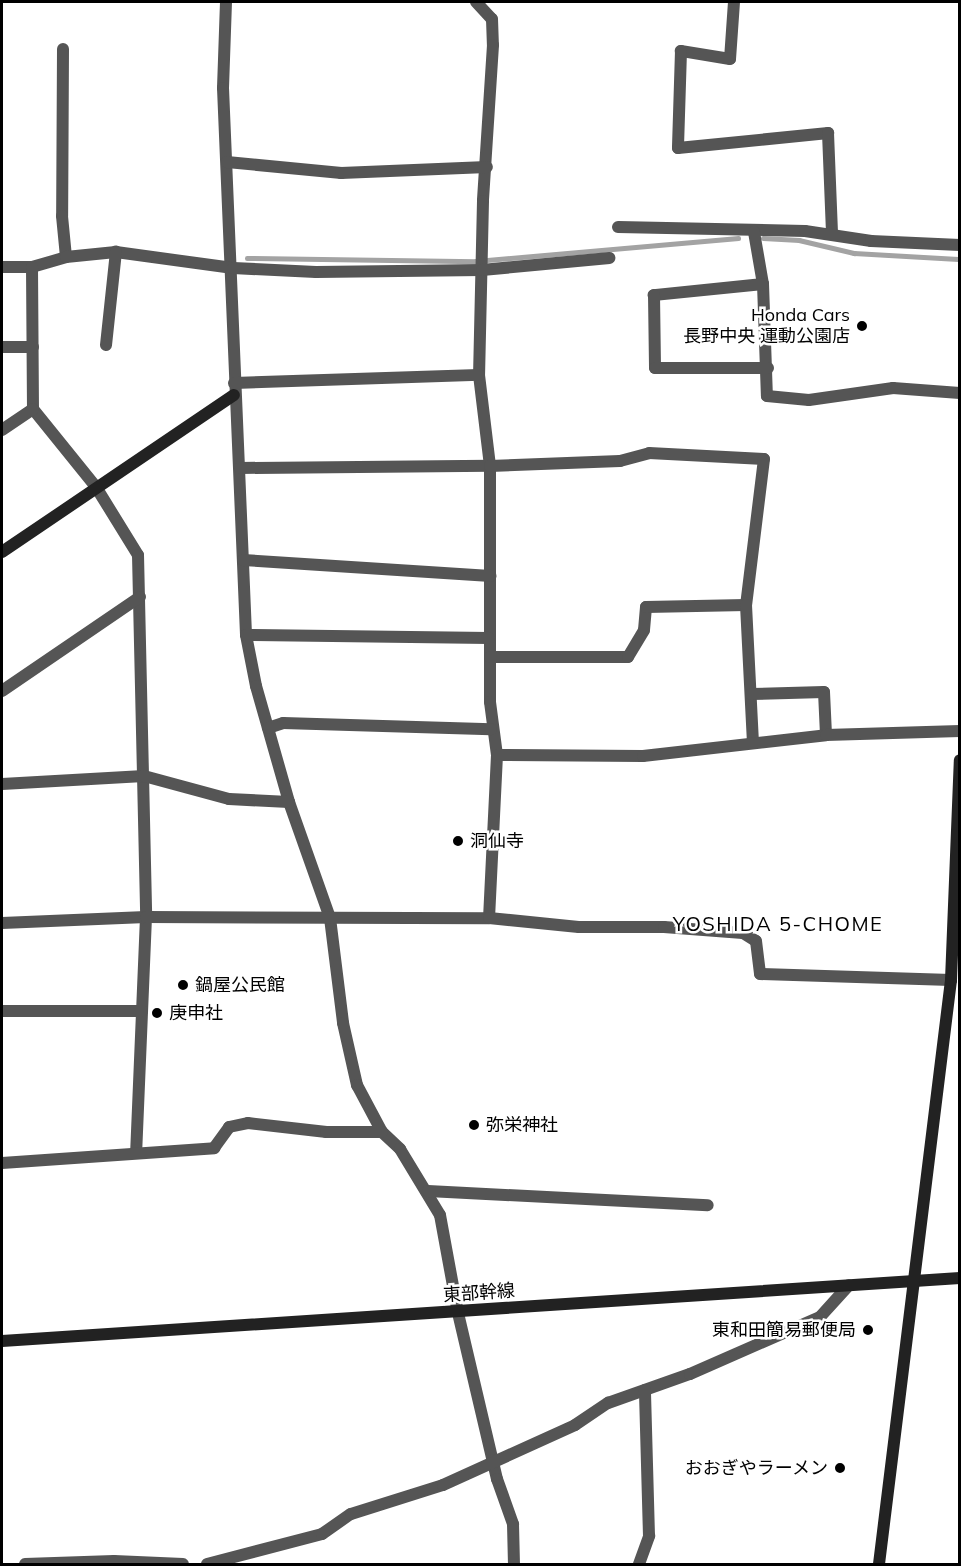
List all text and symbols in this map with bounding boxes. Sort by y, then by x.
place label: Honda Cars 長野中央 運動公園店 [683,305,850,348]
marker: Honda Cars 長野中央 運動公園店 [855,319,869,333]
place label: 洞仙寺 [470,830,524,852]
marker: 洞仙寺 [451,834,465,848]
district label: YOSHIDA 5-CHOME [673,911,883,935]
place label: 鍋屋公民館 [195,974,285,996]
marker: 鍋屋公民館 [176,978,190,992]
place label: 庚申社 [169,1002,223,1024]
marker: 庚申社 [150,1006,164,1020]
place label: 弥栄神社 [486,1114,558,1136]
marker: 弥栄神社 [467,1118,481,1132]
street label: 東部幹線 [442,1280,516,1306]
place label: 東和田簡易郵便局 [712,1319,856,1341]
marker: 東和田簡易郵便局 [861,1323,875,1337]
place label: おおぎやラーメン [684,1457,828,1479]
marker: おおぎやラーメン [833,1461,847,1475]

